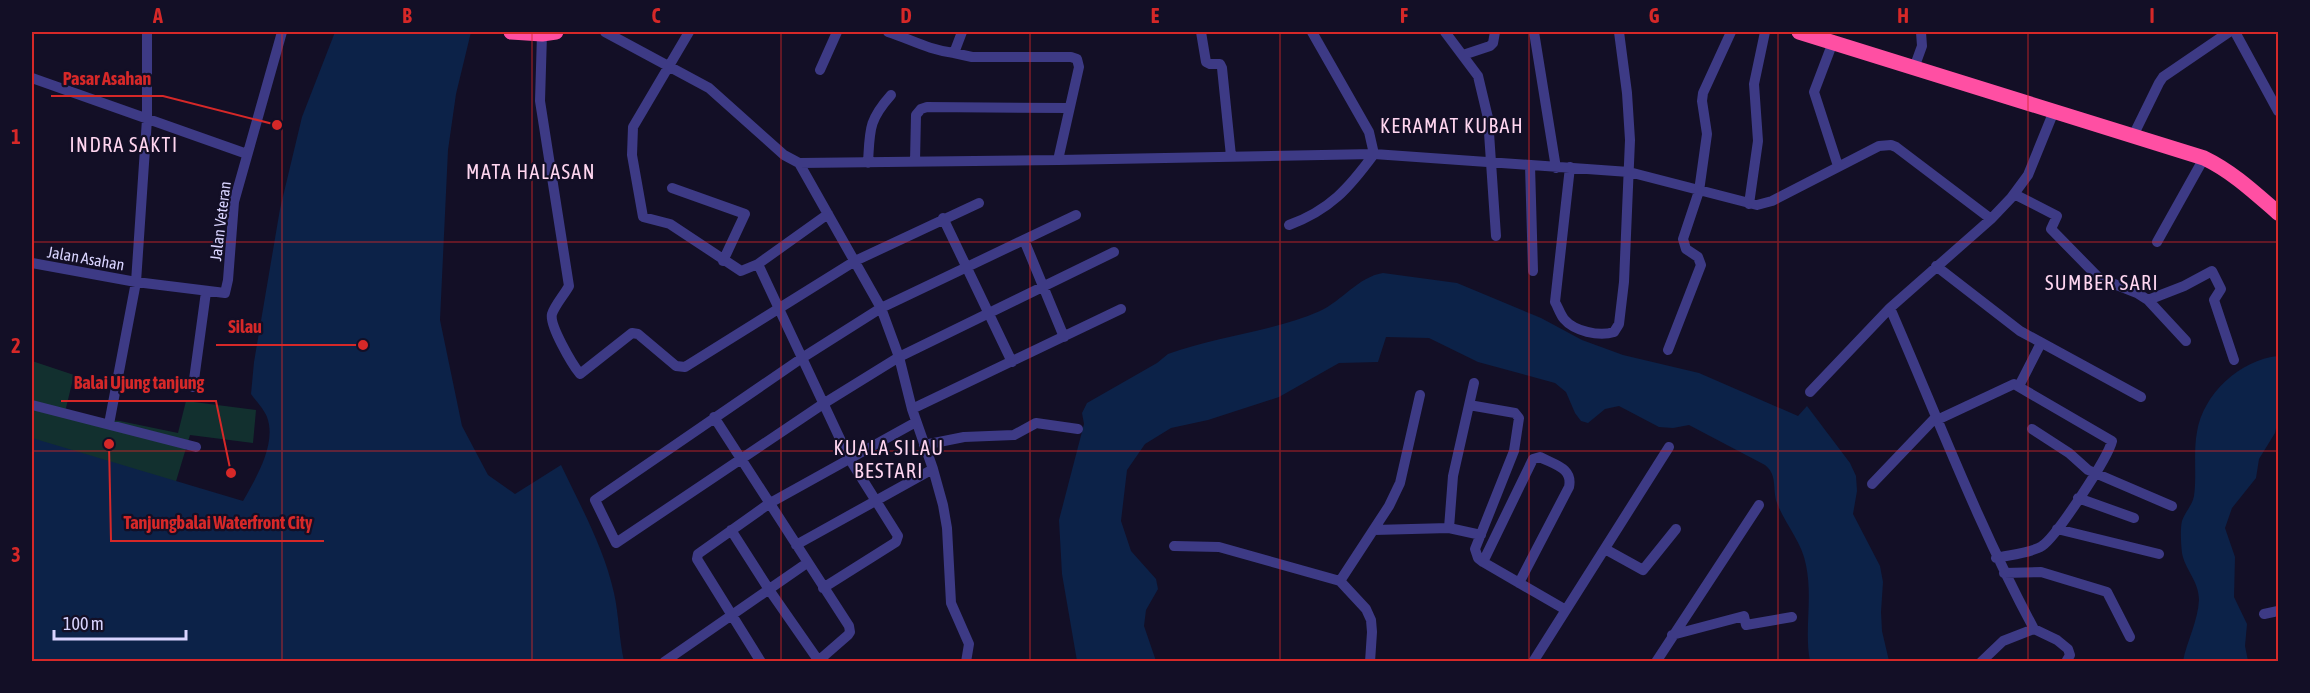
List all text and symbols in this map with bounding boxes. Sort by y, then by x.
text: A [152,4,163,27]
text: B [402,4,412,27]
text: C [652,4,661,27]
text: D [900,4,912,27]
text: E [1151,4,1160,27]
text: F [1400,4,1408,27]
text: G [1649,4,1660,27]
text: H [1897,4,1909,27]
text: I [2149,4,2155,27]
callout: Pasar Asahan [51,60,163,96]
text: Pasar Asahan [63,68,152,89]
district label: KERAMAT KUBAH [1380,114,1524,137]
text: 1 [11,125,21,148]
district label: INDRA SAKTI [69,133,179,156]
district label: MATA HALASAN [466,160,596,183]
street label: Jalan Veteran [206,180,234,262]
street label: Jalan Asahan [46,242,126,274]
district label: SUMBER SARI [2045,271,2159,294]
callout: Silau [216,309,274,345]
text: Silau [228,316,262,337]
text: 2 [11,334,21,357]
callout: Balai Ujung tanjung [61,365,216,401]
text: Balai Ujung tanjung [74,372,205,393]
district label: KUALA SILAU BESTARI [833,436,945,482]
callout: Tanjungbalai Waterfront City [111,505,324,541]
text: Tanjungbalai Waterfront City [124,512,313,533]
text: 3 [11,543,21,566]
scale bar [54,603,186,641]
text: 100 m [63,613,104,634]

